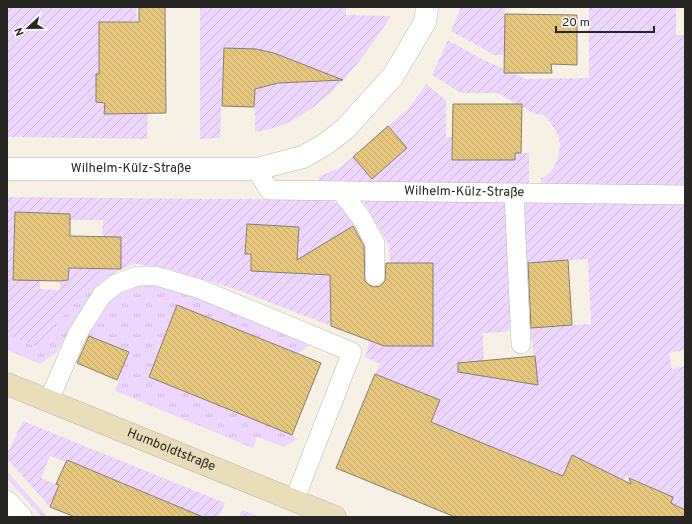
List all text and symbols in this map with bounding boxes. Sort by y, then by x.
north arrow [8,8,48,48]
scale bar [556,8,654,34]
text: 20 m [562,15,590,31]
text: N [12,25,28,38]
street label: Wilhelm-Külz-Straße [71,161,191,177]
street label: Wilhelm-Külz-Straße [404,184,525,201]
street label: Humboldtstraße [124,425,218,476]

